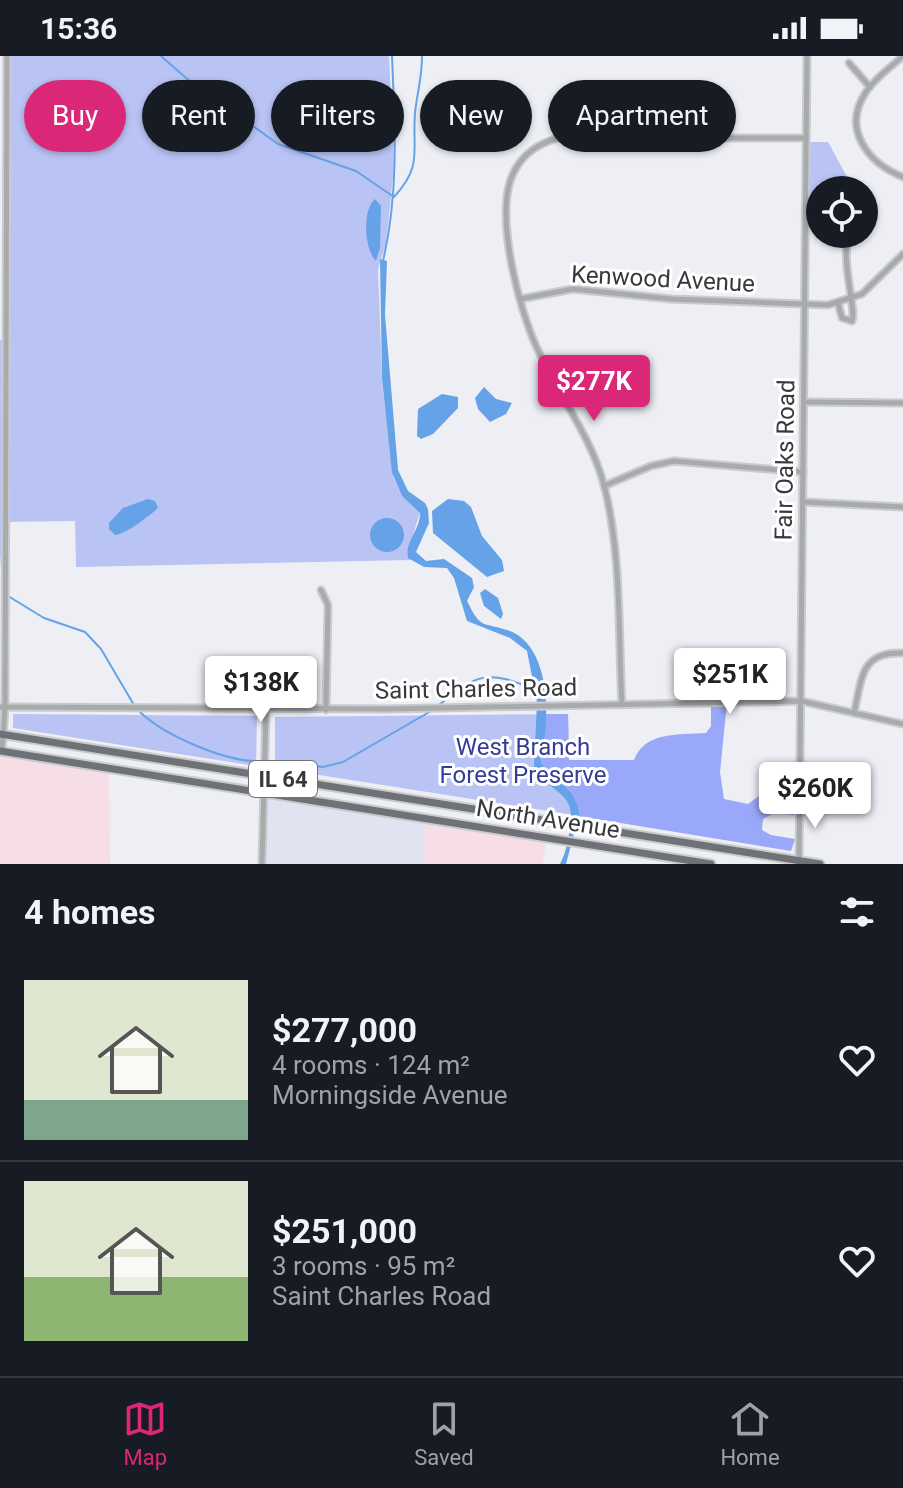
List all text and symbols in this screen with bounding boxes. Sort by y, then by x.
text: 15:36 [40,11,117,46]
chip: Buy [24,80,126,152]
chip: Rent [142,80,255,152]
chip: Filters [271,80,404,152]
chip: New [420,80,532,152]
chip: Apartment [548,80,736,152]
map controls [806,176,878,248]
button: locate [806,176,878,248]
street label: Kenwood Avenue [570,260,756,298]
pin: $277K [538,355,650,423]
text: $277K [556,366,632,396]
street label: Fair Oaks Road [770,379,800,541]
pin: $251K [674,648,786,716]
pin: $138K [205,656,317,724]
text: $251K [692,659,768,689]
text: $138K [223,667,299,697]
street label: Saint Charles Road [375,673,577,705]
park label: West Branch Forest Preserve [440,733,606,789]
road number: IL 64 [249,761,317,797]
pin: $260K [759,762,871,830]
text: $260K [777,773,853,803]
street label: North Avenue [474,794,622,844]
icon: filters [835,890,879,934]
text: 4 homes [24,892,155,932]
text: $277,000 [272,1010,417,1050]
icon: home [88,1012,184,1108]
icon: heart [835,1038,879,1082]
text: 4 rooms · 124 m² [272,1050,470,1080]
text: Morningside Avenue [272,1080,508,1110]
text: $251,000 [272,1211,417,1251]
icon: home [88,1213,184,1309]
icon: heart [835,1239,879,1283]
text: 3 rooms · 95 m² [272,1251,455,1281]
text: Saint Charles Road [272,1281,491,1311]
tab: Map [123,1397,167,1470]
tab: Saved [414,1397,474,1470]
tab: Home [720,1397,780,1470]

